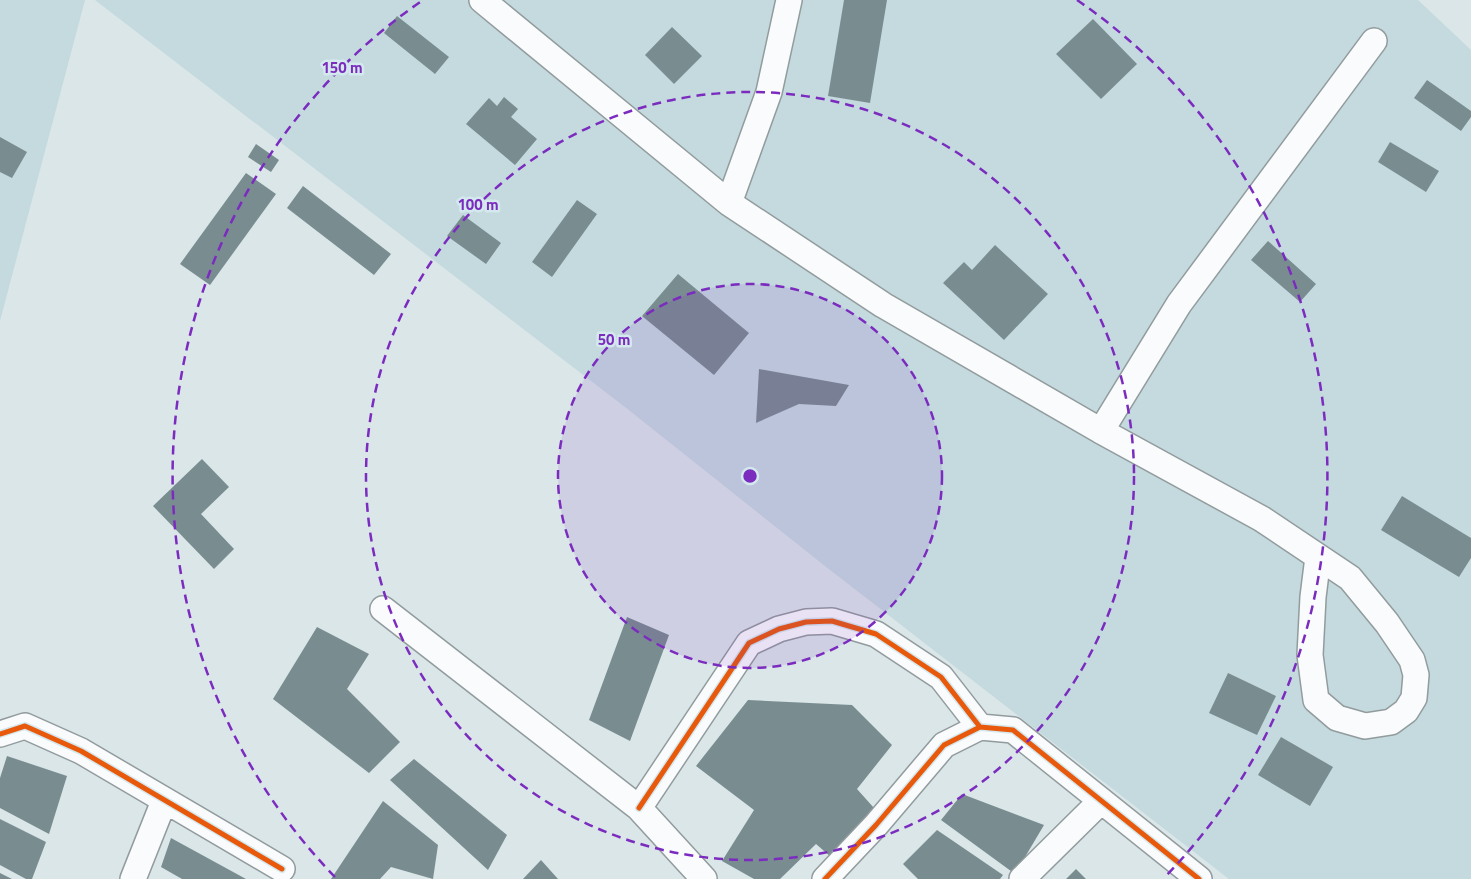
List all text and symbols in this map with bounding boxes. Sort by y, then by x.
text: 150 m [321,56,363,79]
text: 100 m [457,193,499,216]
text: 50 m [598,328,630,351]
centre of rings [741,467,759,485]

